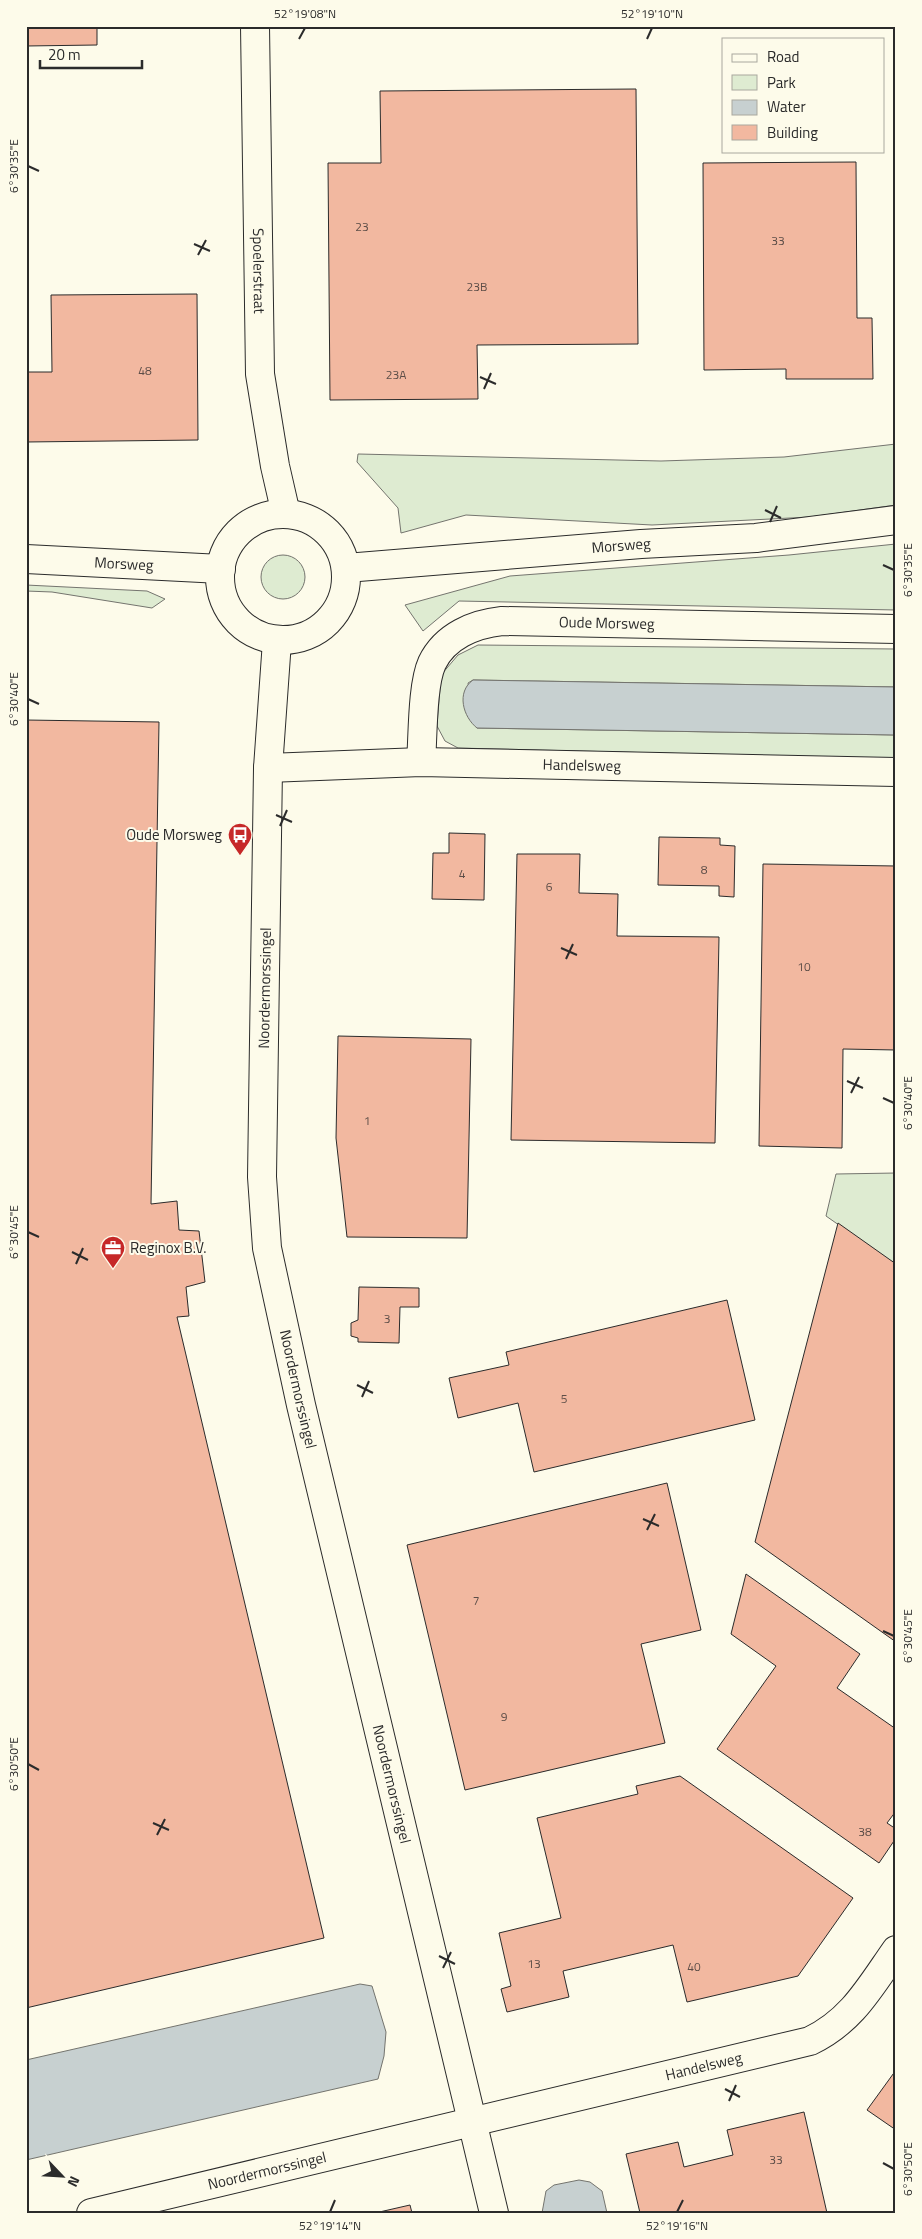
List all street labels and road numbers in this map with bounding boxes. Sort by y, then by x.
street label: Spoelerstraat [247,228,271,315]
street label: Morsweg [591,531,651,559]
street label: Morsweg [94,551,154,577]
street label: Oude Morsweg [559,610,655,635]
street label: Handelsweg [542,753,622,777]
street label: Noordermorssingel [252,927,277,1049]
street label: Noordermorssingel [274,1327,323,1451]
street label: Noordermorssingel [367,1722,417,1846]
street label: Handelsweg [663,2046,745,2086]
street label: Noordermorssingel [205,2145,329,2196]

